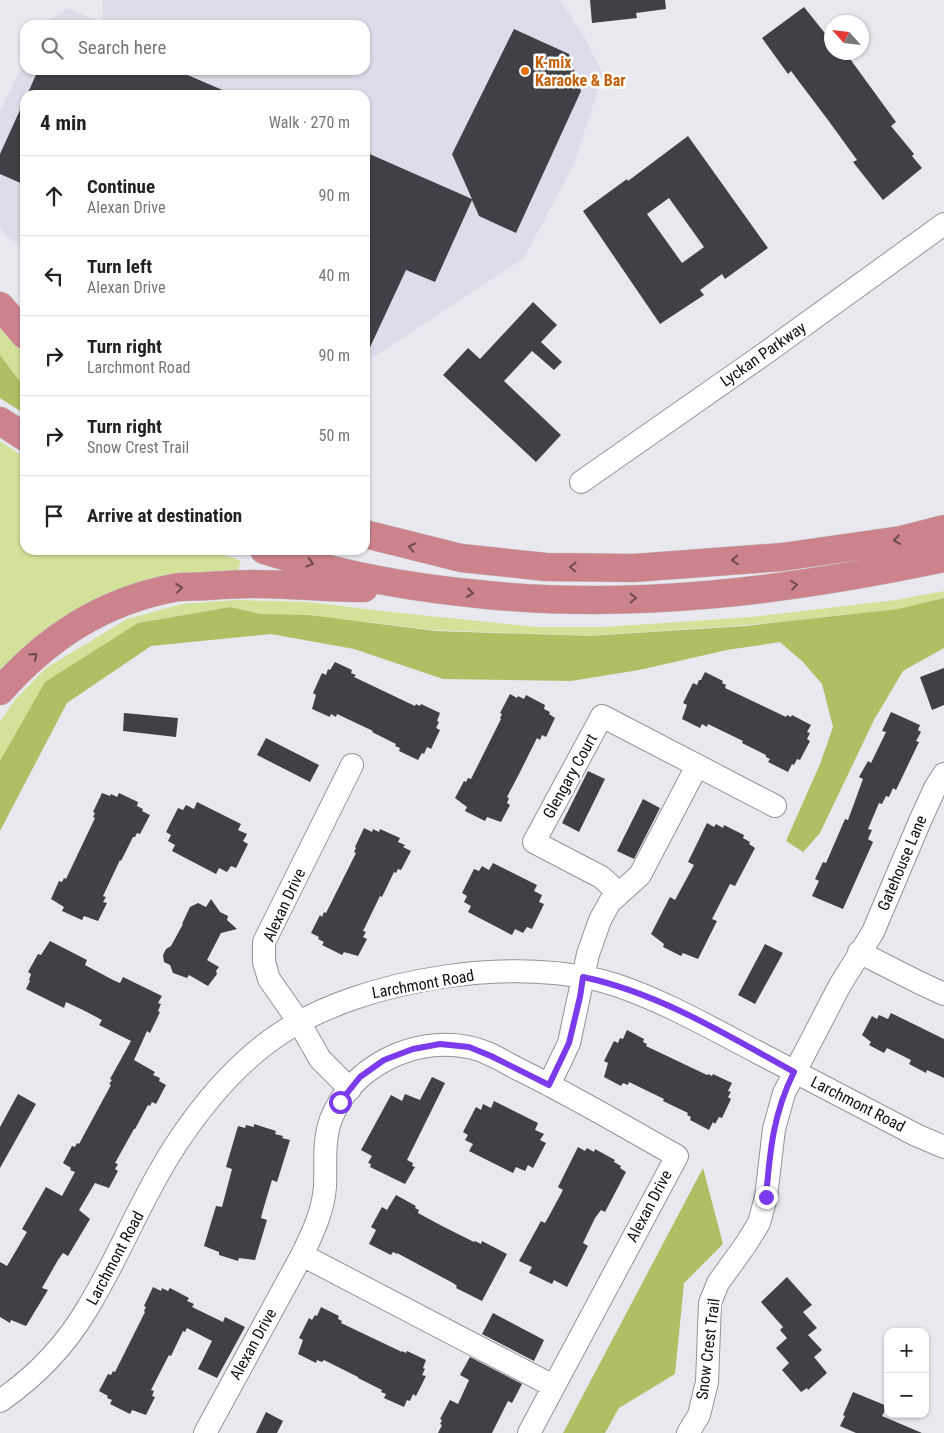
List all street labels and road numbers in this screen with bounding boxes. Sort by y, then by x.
street label: Lyckan Parkway [717,317,810,390]
street label: Glengary Court [539,730,601,822]
street label: Gatehouse Lane [873,812,931,914]
street label: Alexan Drive [259,865,309,945]
street label: Larchmont Road [370,966,476,1002]
street label: Larchmont Road [808,1072,908,1136]
street label: Alexan Drive [622,1167,676,1245]
street label: Larchmont Road [82,1208,148,1308]
street label: Snow Crest Trail [692,1297,724,1401]
street label: Alexan Drive [226,1305,280,1383]

